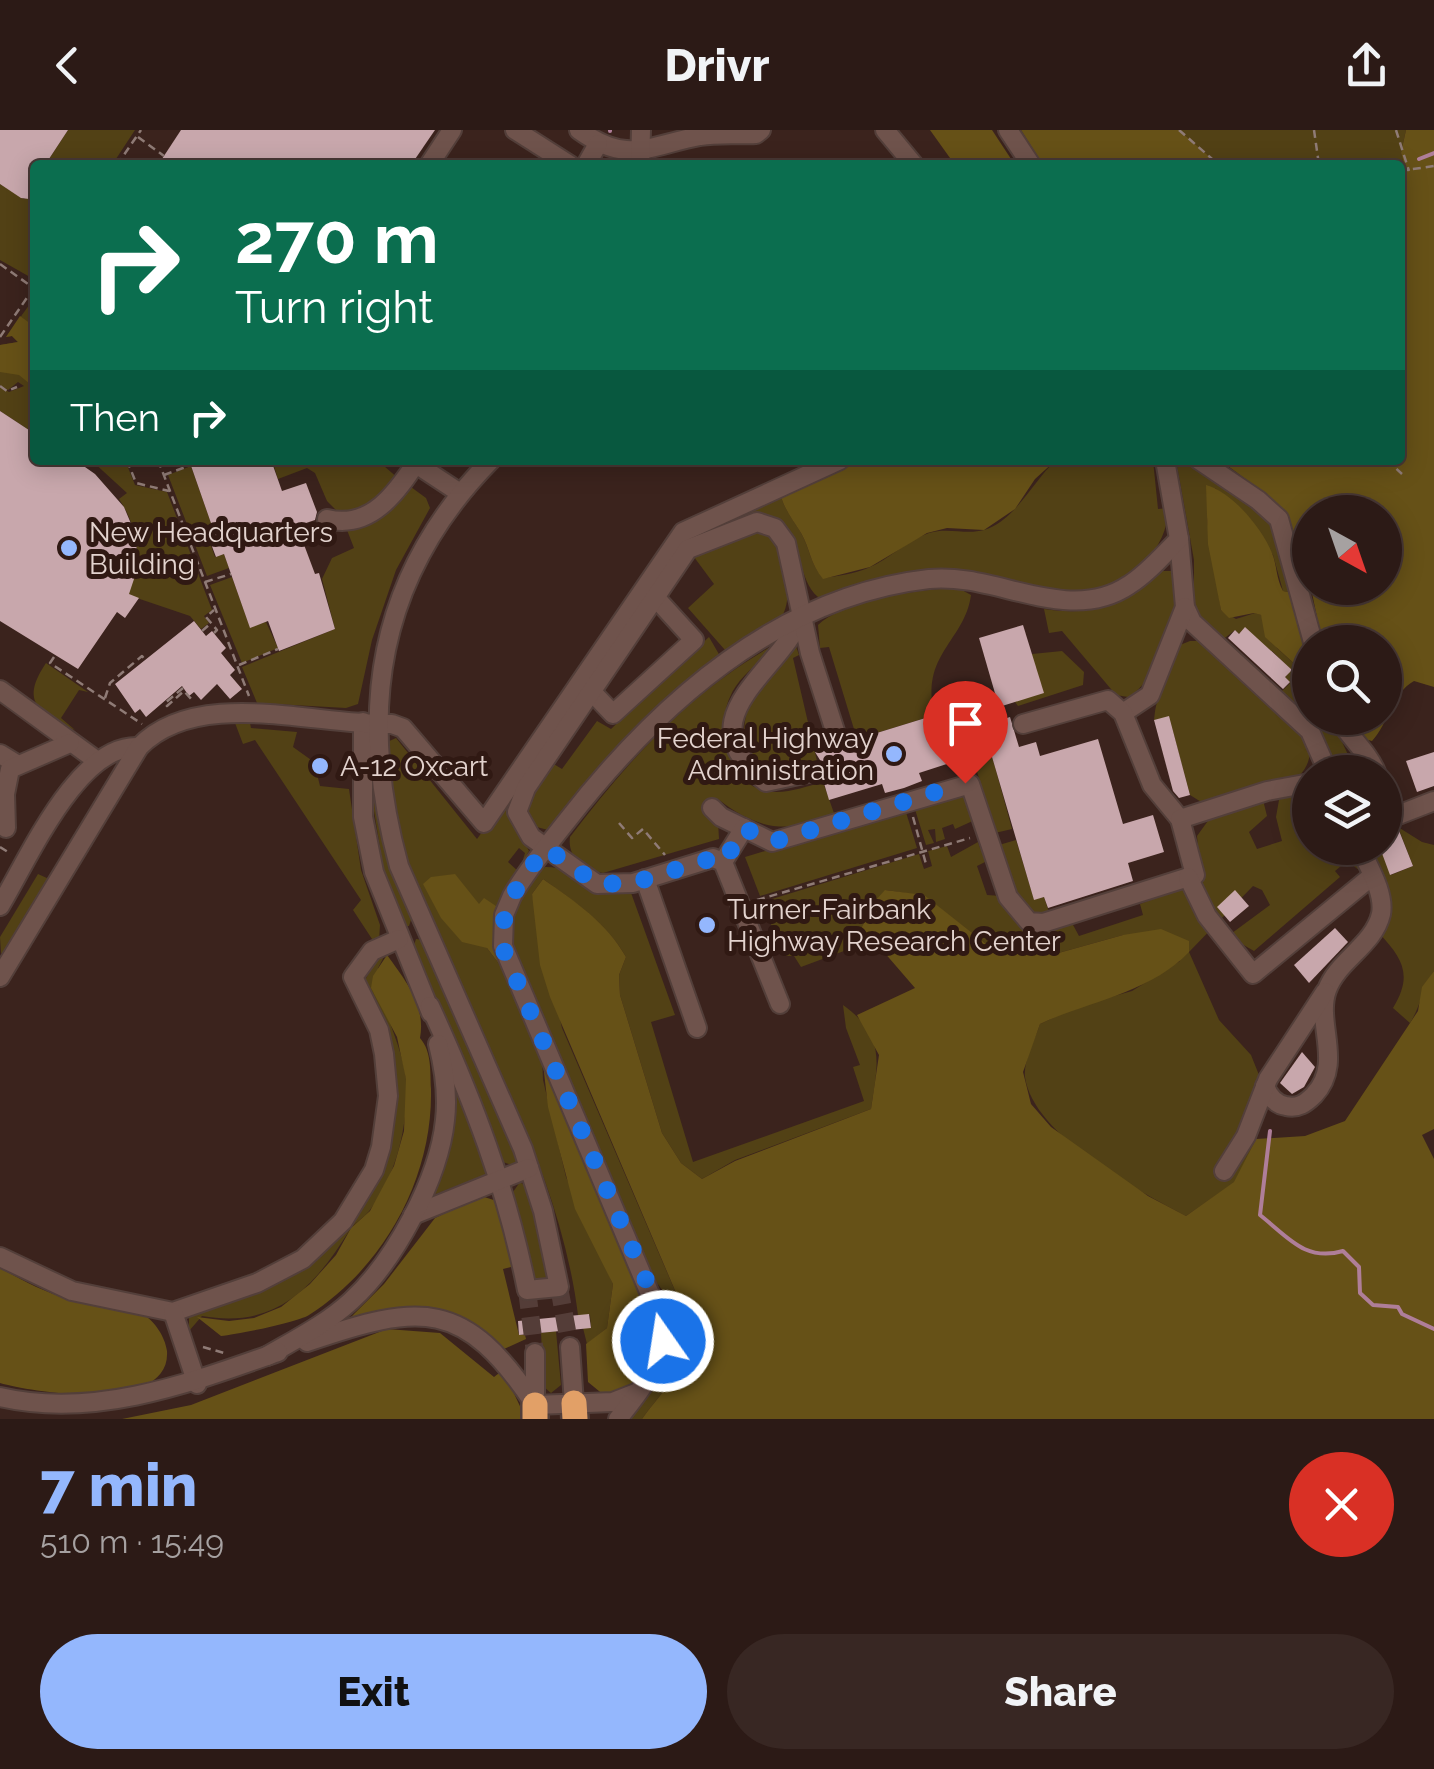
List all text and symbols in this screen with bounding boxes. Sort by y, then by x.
icon: back [40,38,95,93]
icon: share [1339,38,1394,93]
text: Drivr [664,39,770,92]
text: 270 m [235,197,439,279]
icon: right [70,200,200,330]
text: Turn right [235,281,433,334]
icon: right [180,390,235,445]
text: Then [70,395,160,440]
north arrow [1292,495,1402,605]
map controls [1292,495,1402,865]
place label: New Headquarters Building [89,516,333,581]
marker: New Headquarters Building [58,537,80,559]
button: search [1292,625,1402,735]
pin [923,681,1008,784]
icon: arrive [938,696,993,751]
place label: Federal Highway Administration [657,722,874,787]
marker: Federal Highway Administration [883,743,905,765]
place label: A-12 Oxcart [340,750,489,783]
marker: A-12 Oxcart [309,755,331,777]
button: layers [1292,755,1402,865]
place label: Turner-Fairbank Highway Research Center [727,893,1061,958]
marker: Turner-Fairbank Highway Research Center [696,914,718,936]
position arrow [611,1289,715,1393]
text: 7 min [40,1450,198,1520]
button: close [1289,1452,1394,1557]
text: 510 m · 15:49 [40,1523,224,1560]
button: Exit [40,1634,707,1749]
button: Share [727,1634,1394,1749]

